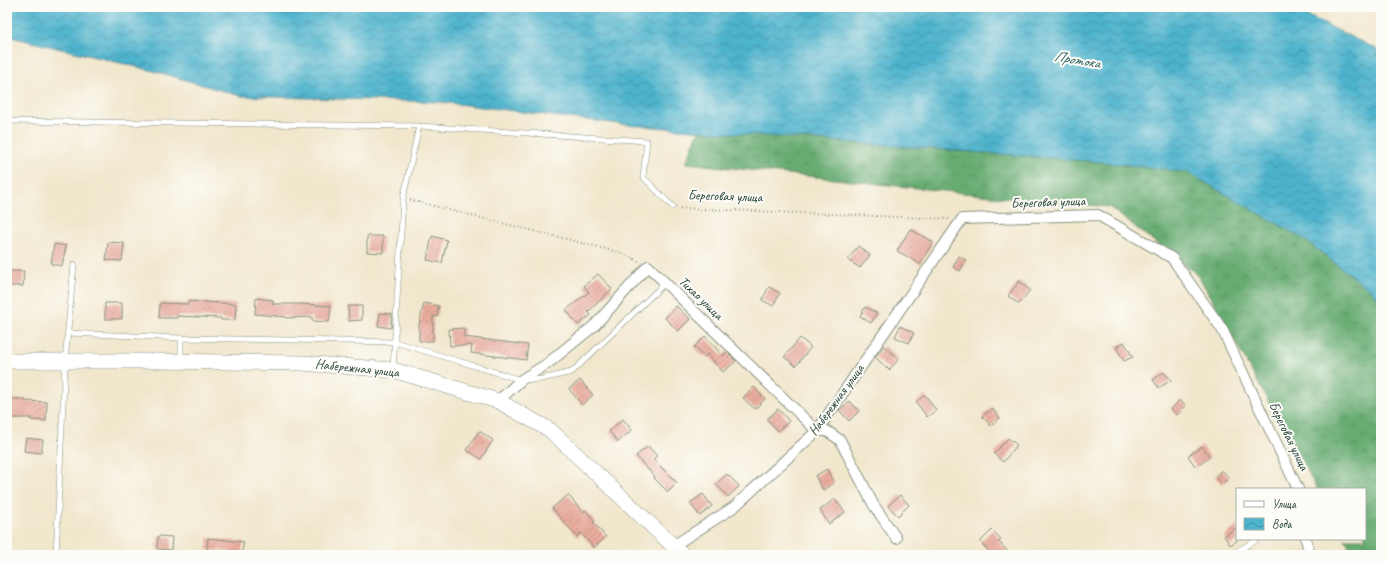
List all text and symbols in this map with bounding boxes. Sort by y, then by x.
water label: Протока [1053,47,1103,73]
street label: Береговая улица [688,186,764,206]
street label: Береговая улица [1011,192,1087,212]
street label: Тихая улица [675,273,728,324]
street label: Набережная улица [314,355,401,381]
street label: Набережная улица [804,360,868,439]
street label: Береговая улица [1265,399,1314,474]
legend [1236,488,1366,540]
text: Улица [1272,496,1297,512]
text: Вода [1272,516,1293,532]

